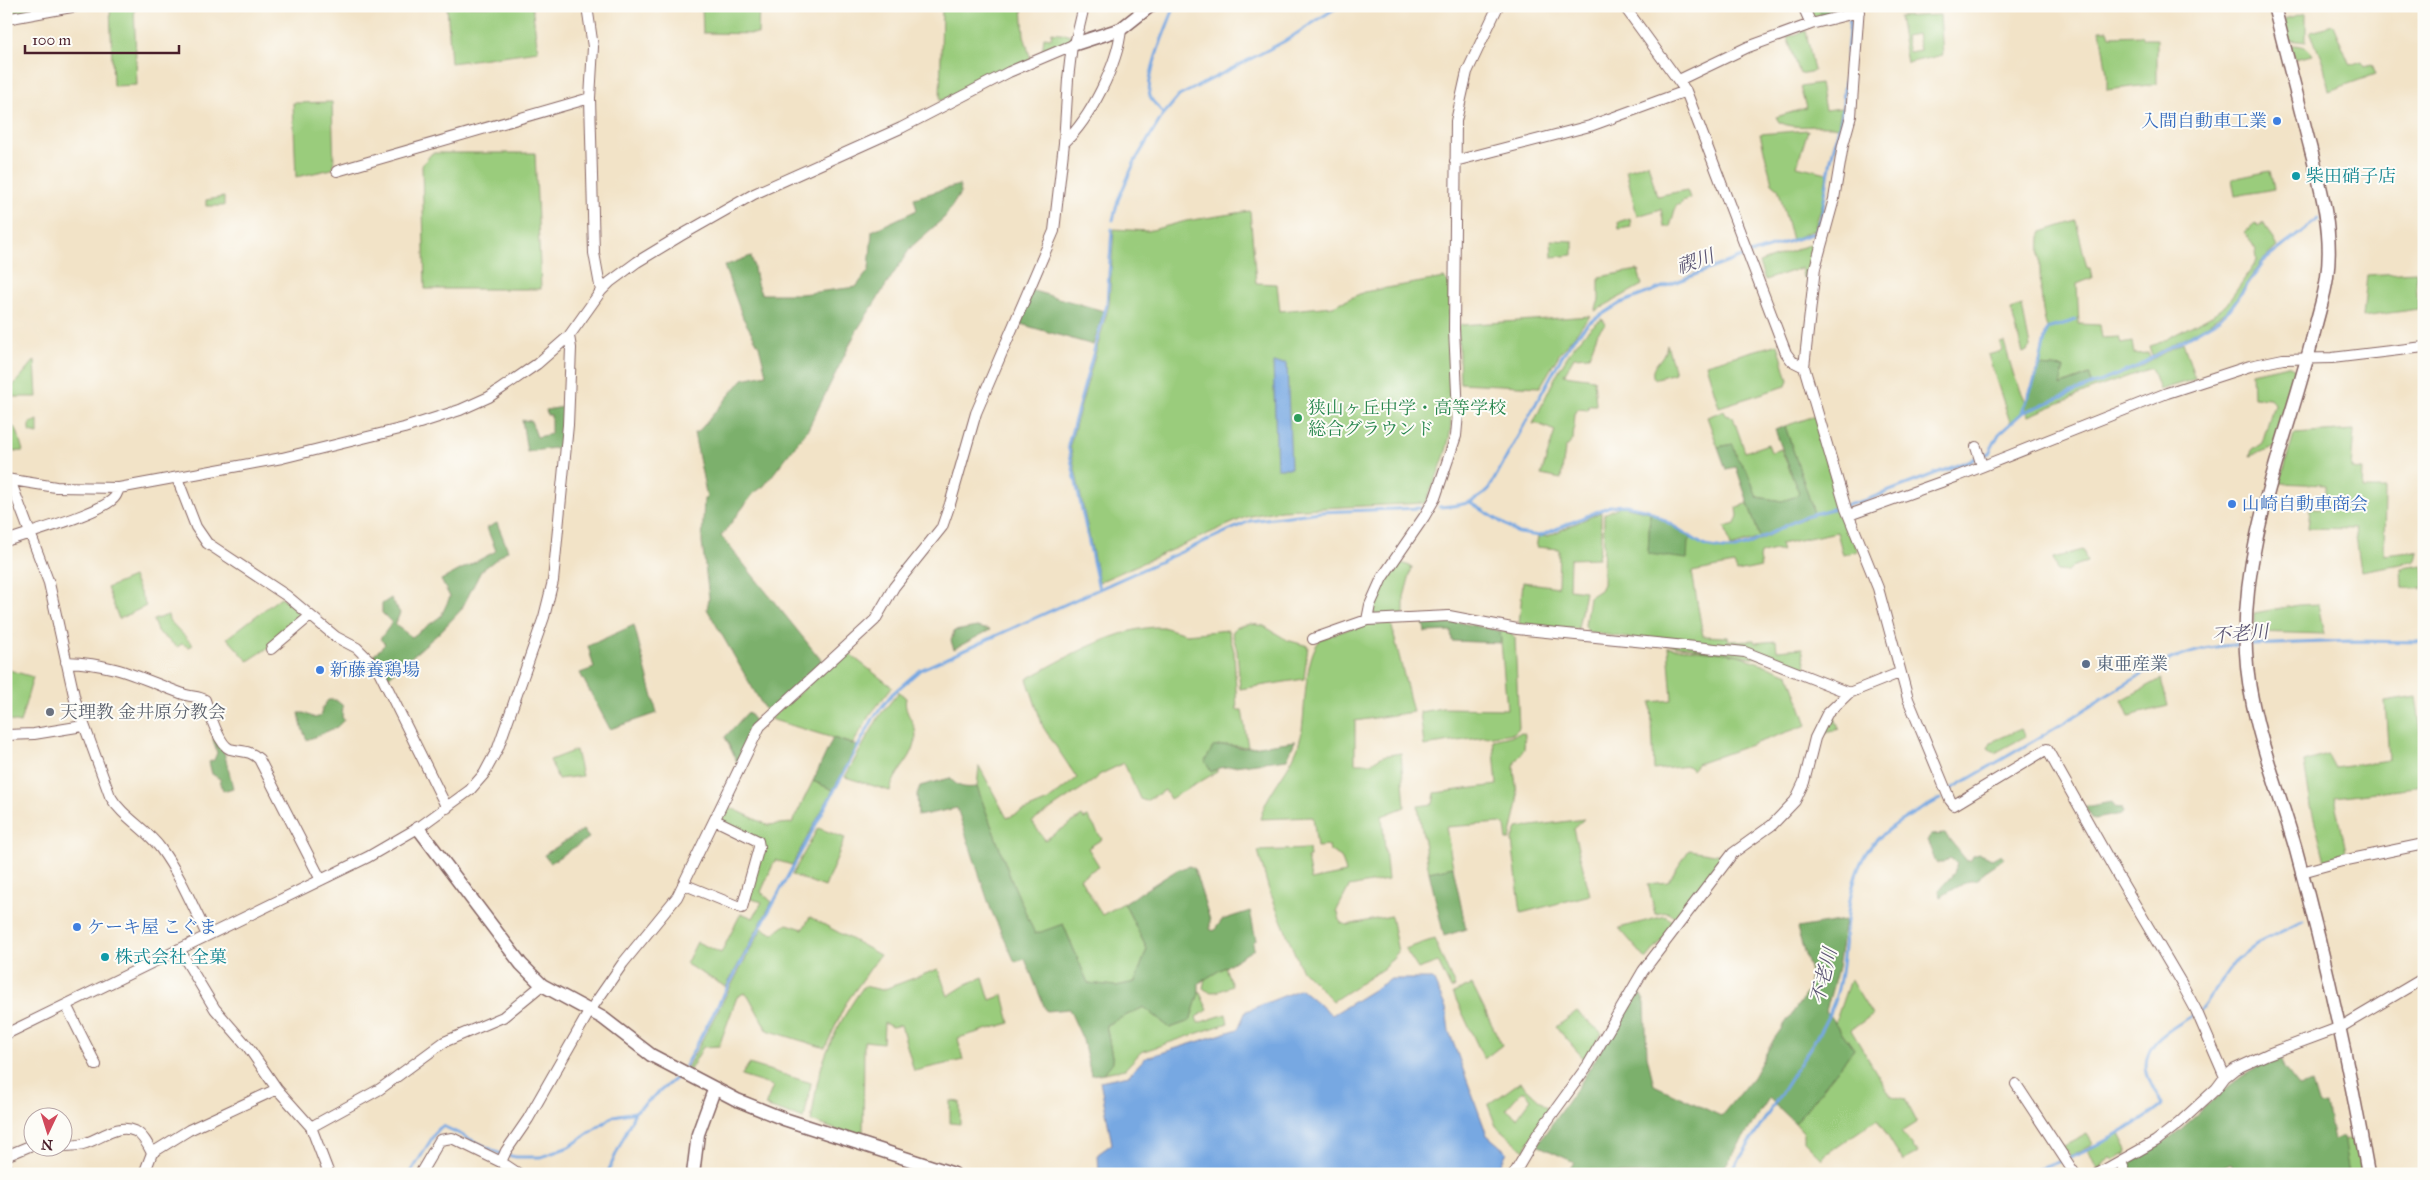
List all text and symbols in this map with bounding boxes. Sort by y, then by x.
scale bar [25,22,179,54]
text: 100 m [32,31,72,49]
place label: 入間自動車工業 [2141,110,2267,132]
marker: 入間自動車工業 [2271,115,2283,127]
place label: 柴田硝子店 [2306,165,2396,187]
marker: 柴田硝子店 [2290,170,2302,182]
water label: 禊川 [1673,243,1719,279]
place label: 狭山ヶ丘中学・高等学校 総合グラウンド [1308,397,1506,440]
marker: 狭山ヶ丘中学・高等学校 総合グラウンド [1292,412,1304,424]
place label: 山崎自動車商会 [2242,493,2368,515]
marker: 山崎自動車商会 [2226,498,2238,510]
water label: 不老川 [2211,619,2271,647]
place label: 東亜産業 [2096,653,2168,675]
marker: 東亜産業 [2080,658,2092,670]
place label: 新藤養鶏場 [330,659,420,681]
marker: 新藤養鶏場 [314,664,326,676]
place label: 天理教 金井原分教会 [60,701,226,723]
marker: 天理教 金井原分教会 [44,706,56,718]
place label: ケーキ屋 こぐま [87,916,217,938]
marker: ケーキ屋 こぐま [71,921,83,933]
water label: 不老川 [1805,944,1842,1007]
place label: 株式会社 全菓 [115,946,227,968]
marker: 株式会社 全菓 [99,951,111,963]
north arrow [22,1108,72,1158]
text: N [40,1136,54,1153]

